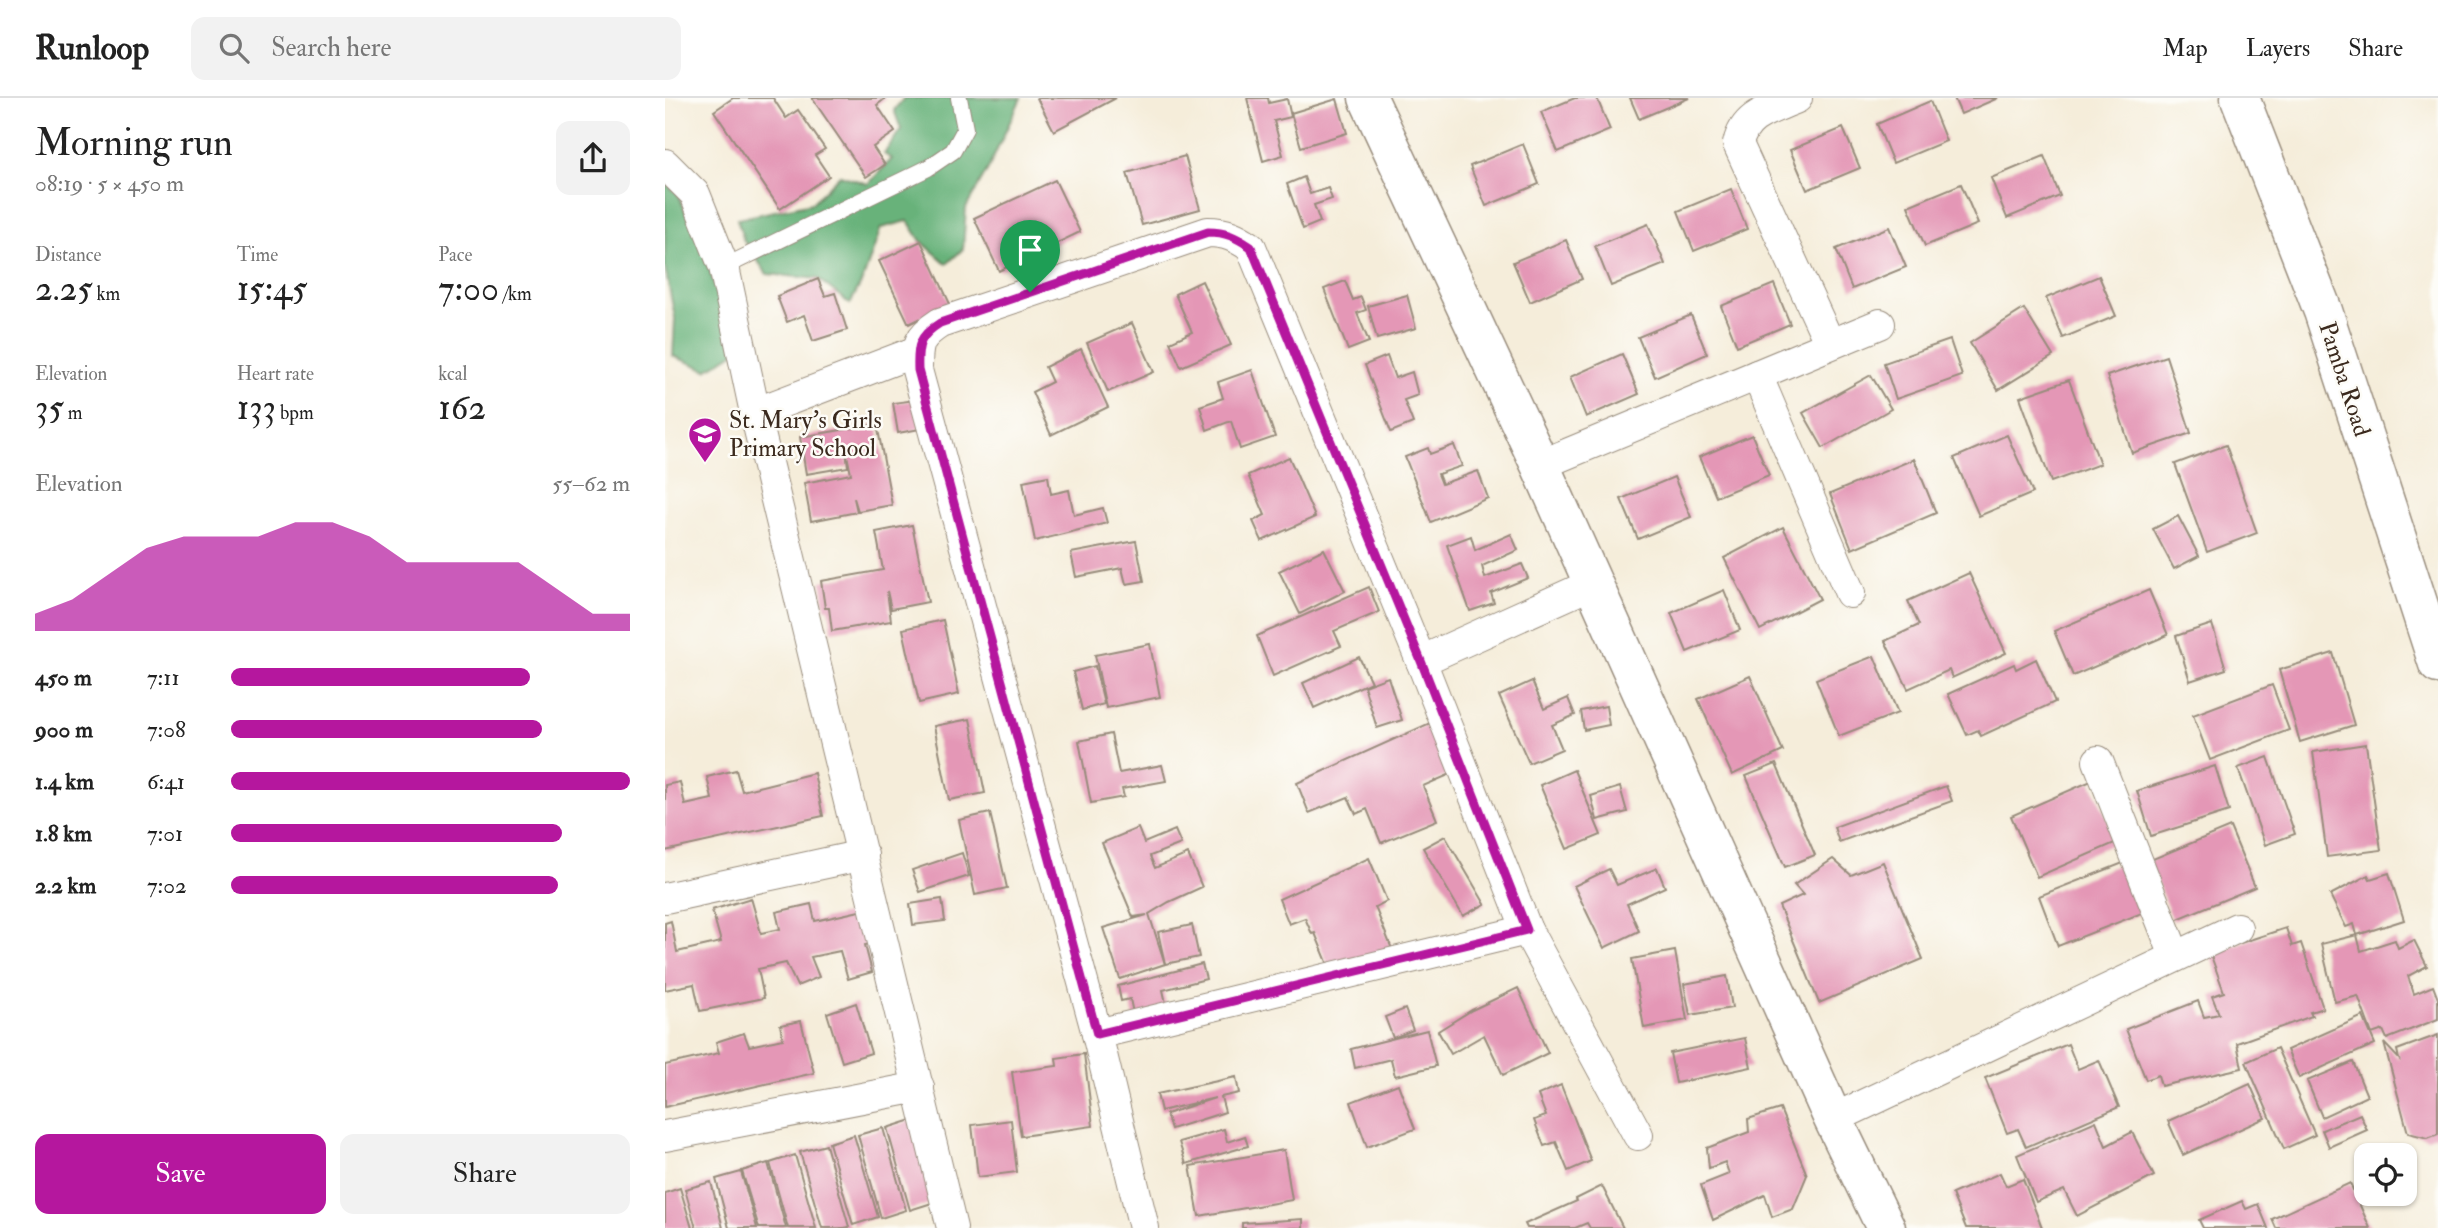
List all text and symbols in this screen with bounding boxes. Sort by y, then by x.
search box [191,17,681,80]
text: Runloop [35,28,149,69]
icon: search [215,29,253,67]
text: Search here [271,32,391,64]
text: Map [2163,33,2208,64]
text: Layers [2246,33,2310,64]
text: Share [2348,33,2403,64]
text: Morning run [35,119,233,167]
button: share [556,121,630,195]
text: 08:19 · 5 × 450 m [35,169,184,198]
pin [1000,220,1060,292]
icon: arrive [1011,231,1049,269]
text: Distance [35,243,101,267]
text: Time [237,243,278,267]
text: Pace [438,243,472,267]
text: 2.25 [35,267,93,311]
text: 15:45 [237,267,307,311]
text: 7:00 [438,267,499,311]
text: km [93,282,120,306]
text: /km [499,282,532,306]
street label: Pamba Road [2311,318,2378,441]
text: Elevation [35,362,107,386]
text: Heart rate [237,362,314,386]
text: kcal [438,362,467,386]
text: 35 [35,386,64,430]
text: 133 [237,386,276,430]
text: 162 [438,386,486,430]
text: m [64,401,83,425]
text: bpm [276,401,314,425]
place label: St. Mary's Girls Primary School [729,405,882,464]
school or university icon: St. Mary's Girls Primary School [686,415,724,464]
text: Elevation [35,469,123,498]
text: 55–62 m [552,469,630,498]
text: 450 m [35,663,92,692]
text: 7:11 [147,663,180,692]
text: 900 m [35,715,93,744]
text: 7:08 [147,715,186,744]
text: 1.4 km [35,767,94,796]
text: 6:41 [147,767,185,796]
text: 1.8 km [35,819,92,848]
text: 7:01 [147,819,183,848]
text: 2.2 km [35,871,96,900]
text: 7:02 [147,871,187,900]
button: Save [35,1134,326,1214]
button: Share [340,1134,630,1214]
map controls [2354,1143,2417,1206]
button: locate [2354,1143,2417,1206]

